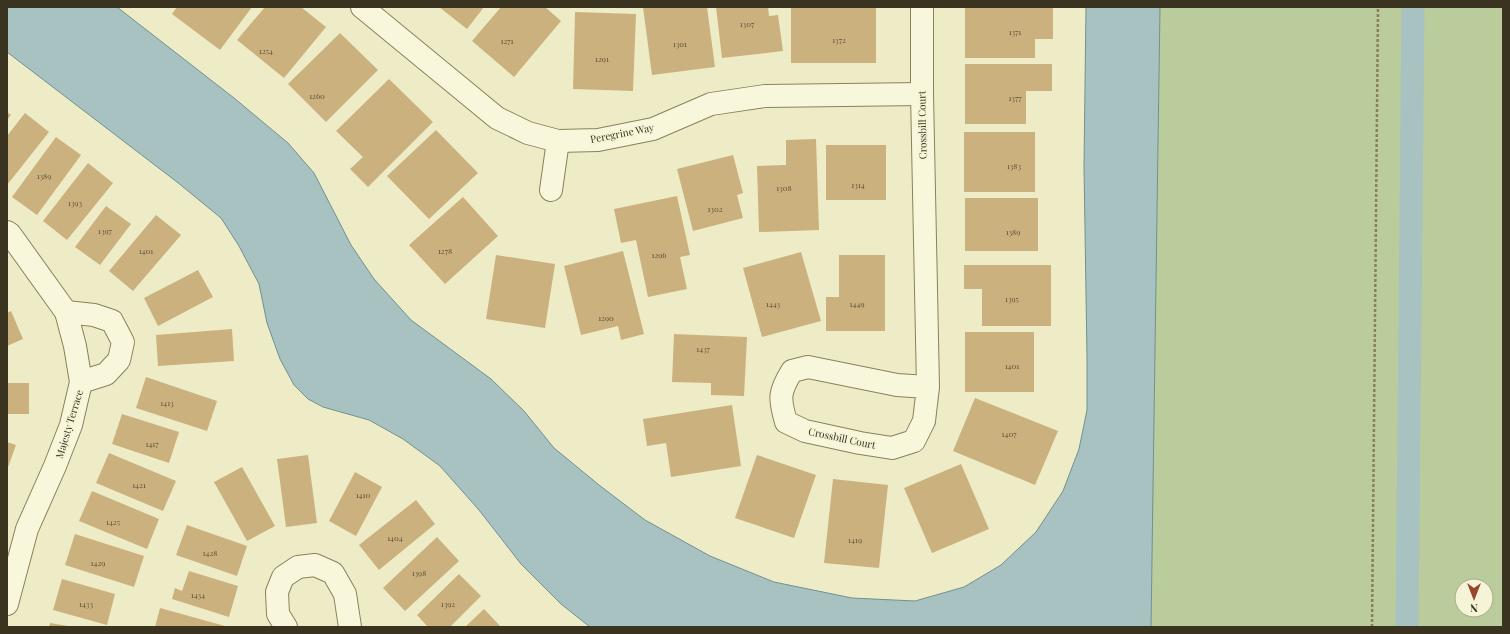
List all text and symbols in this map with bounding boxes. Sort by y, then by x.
house number: 1307 [740,18,755,29]
house number: 1371 [1009,26,1021,37]
house number: 1372 [832,34,846,45]
house number: 1271 [501,35,514,46]
house number: 1301 [673,38,687,49]
house number: 1254 [259,45,273,56]
house number: 1291 [595,53,609,64]
house number: 1260 [309,90,325,101]
street label: Crossbill Court [914,90,930,159]
house number: 1377 [1009,92,1022,103]
street label: Peregrine Way [589,120,655,146]
house number: 1383 [1007,160,1021,171]
house number: 1389 [37,170,51,181]
house number: 1314 [851,179,865,190]
house number: 1308 [776,182,792,193]
house number: 1393 [68,197,82,208]
house number: 1302 [707,203,723,214]
house number: 1397 [98,225,113,236]
house number: 1389 [1006,226,1020,237]
house number: 1401 [139,245,153,256]
house number: 1278 [438,245,452,256]
house number: 1296 [652,249,667,260]
house number: 1395 [1005,293,1019,304]
house number: 1443 [766,298,781,309]
house number: 1449 [850,298,864,309]
house number: 1290 [598,312,614,323]
house number: 1437 [696,343,711,354]
house number: 1401 [1005,360,1019,371]
street label: Majesty Terrace [52,388,86,460]
house number: 1413 [160,397,174,408]
street label: Crossbill Court [807,424,877,452]
house number: 1407 [1002,428,1017,439]
house number: 1417 [145,438,159,449]
house number: 1421 [132,479,146,490]
house number: 1410 [356,489,371,500]
house number: 1425 [106,516,120,527]
house number: 1404 [387,532,403,543]
house number: 1419 [848,534,862,545]
house number: 1428 [203,547,217,558]
house number: 1429 [91,557,105,568]
house number: 1398 [412,567,426,578]
north arrow [1454,578,1494,618]
house number: 1434 [191,589,205,600]
house number: 1433 [79,598,93,609]
house number: 1392 [441,598,455,609]
text: N [1470,601,1478,616]

